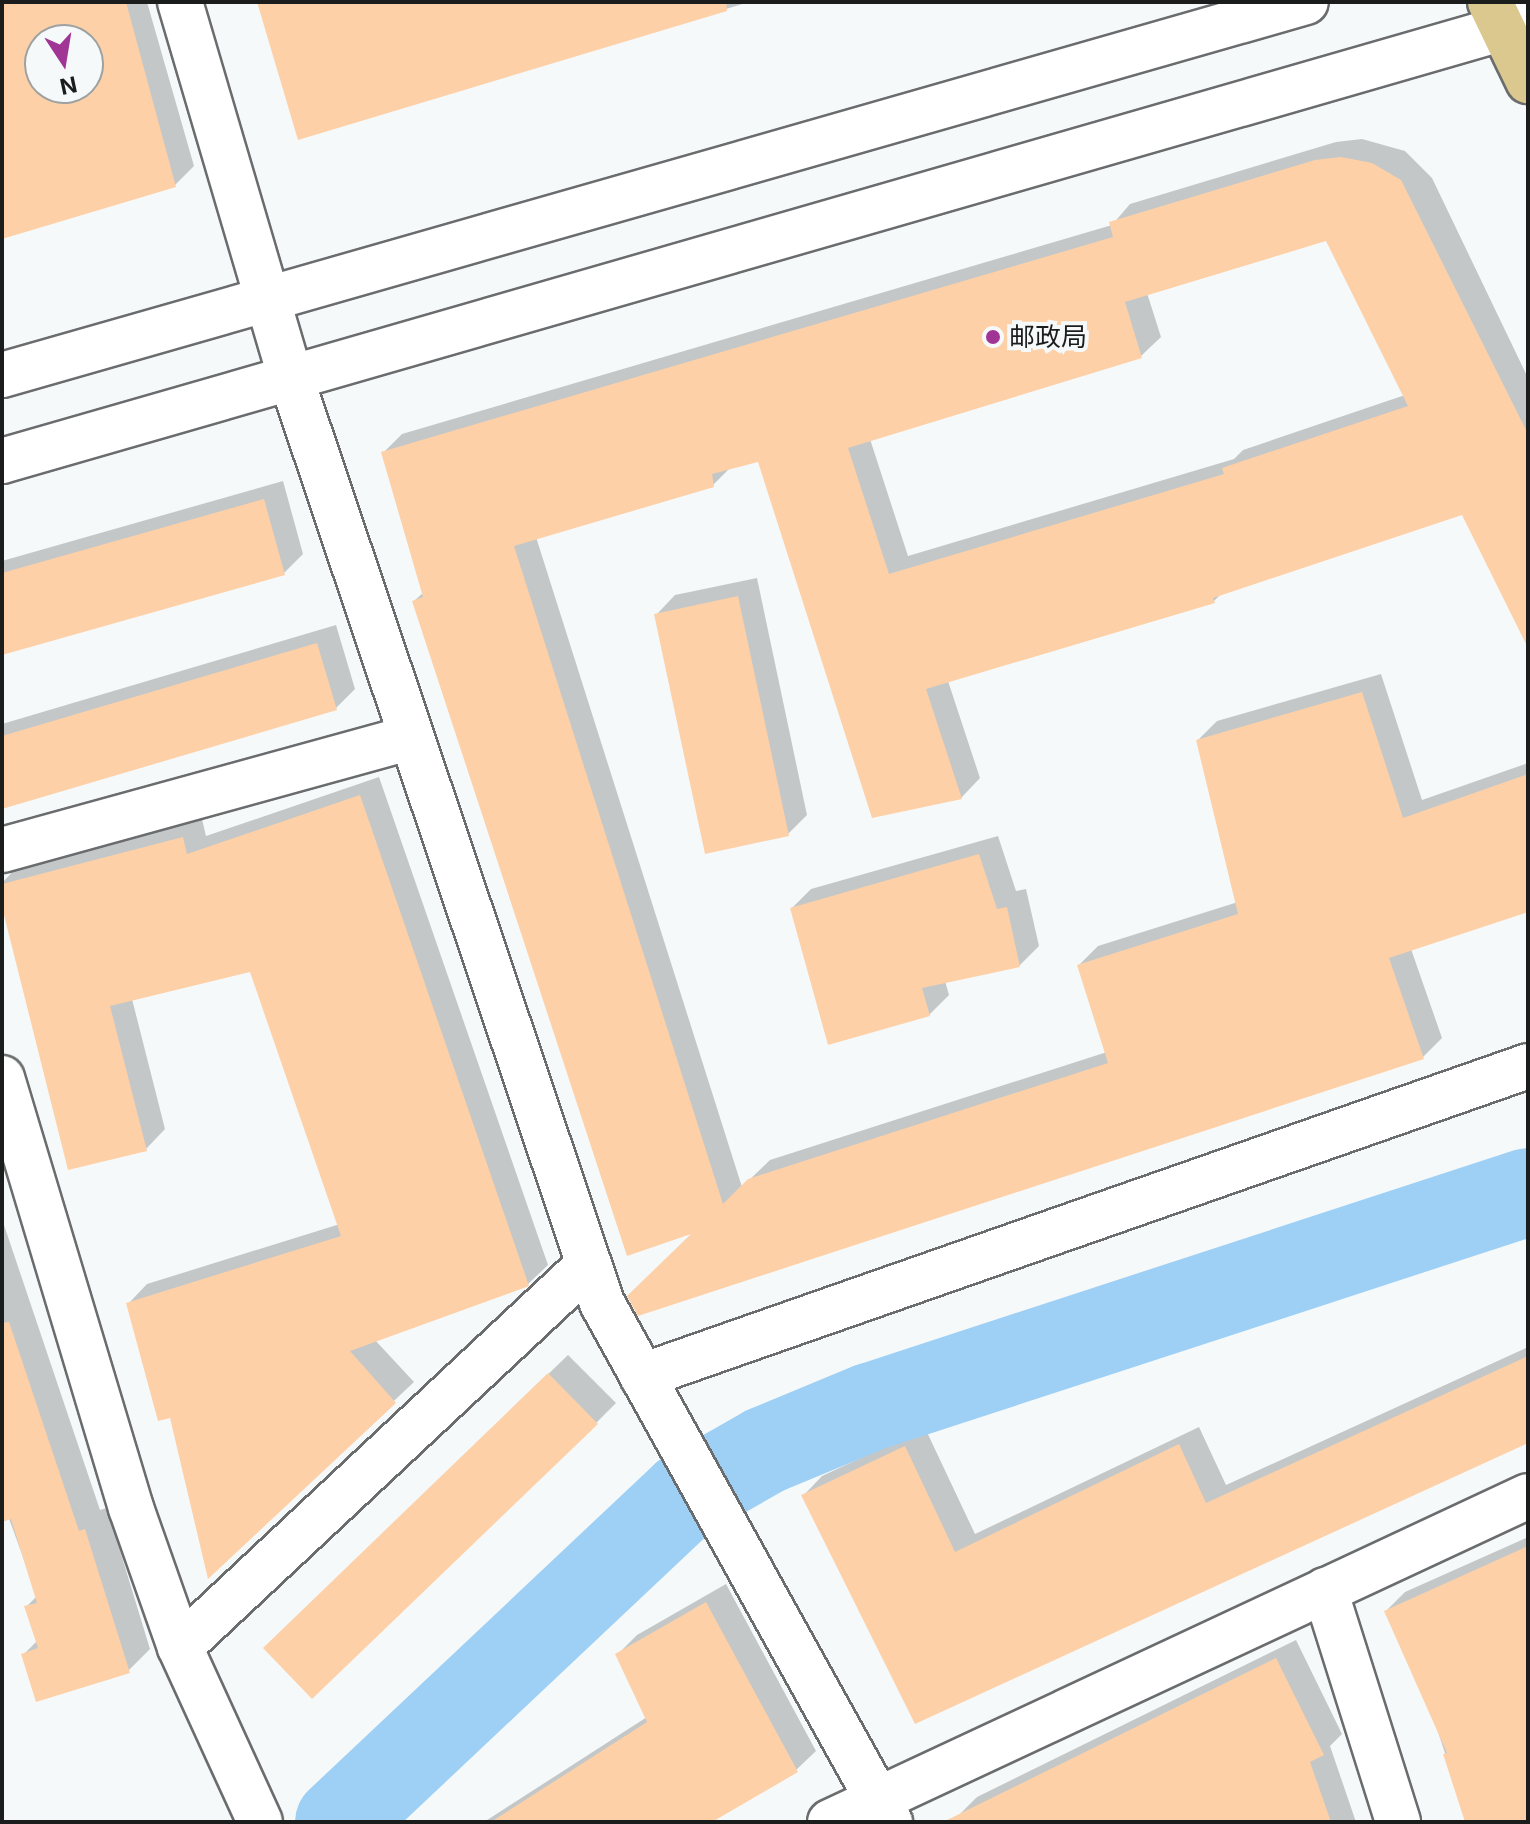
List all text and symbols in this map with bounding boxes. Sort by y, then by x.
north arrow [24,24,104,104]
text: N [58,71,79,100]
place label: 邮政局 [1009,321,1087,353]
marker: 邮政局 [984,328,1002,346]

